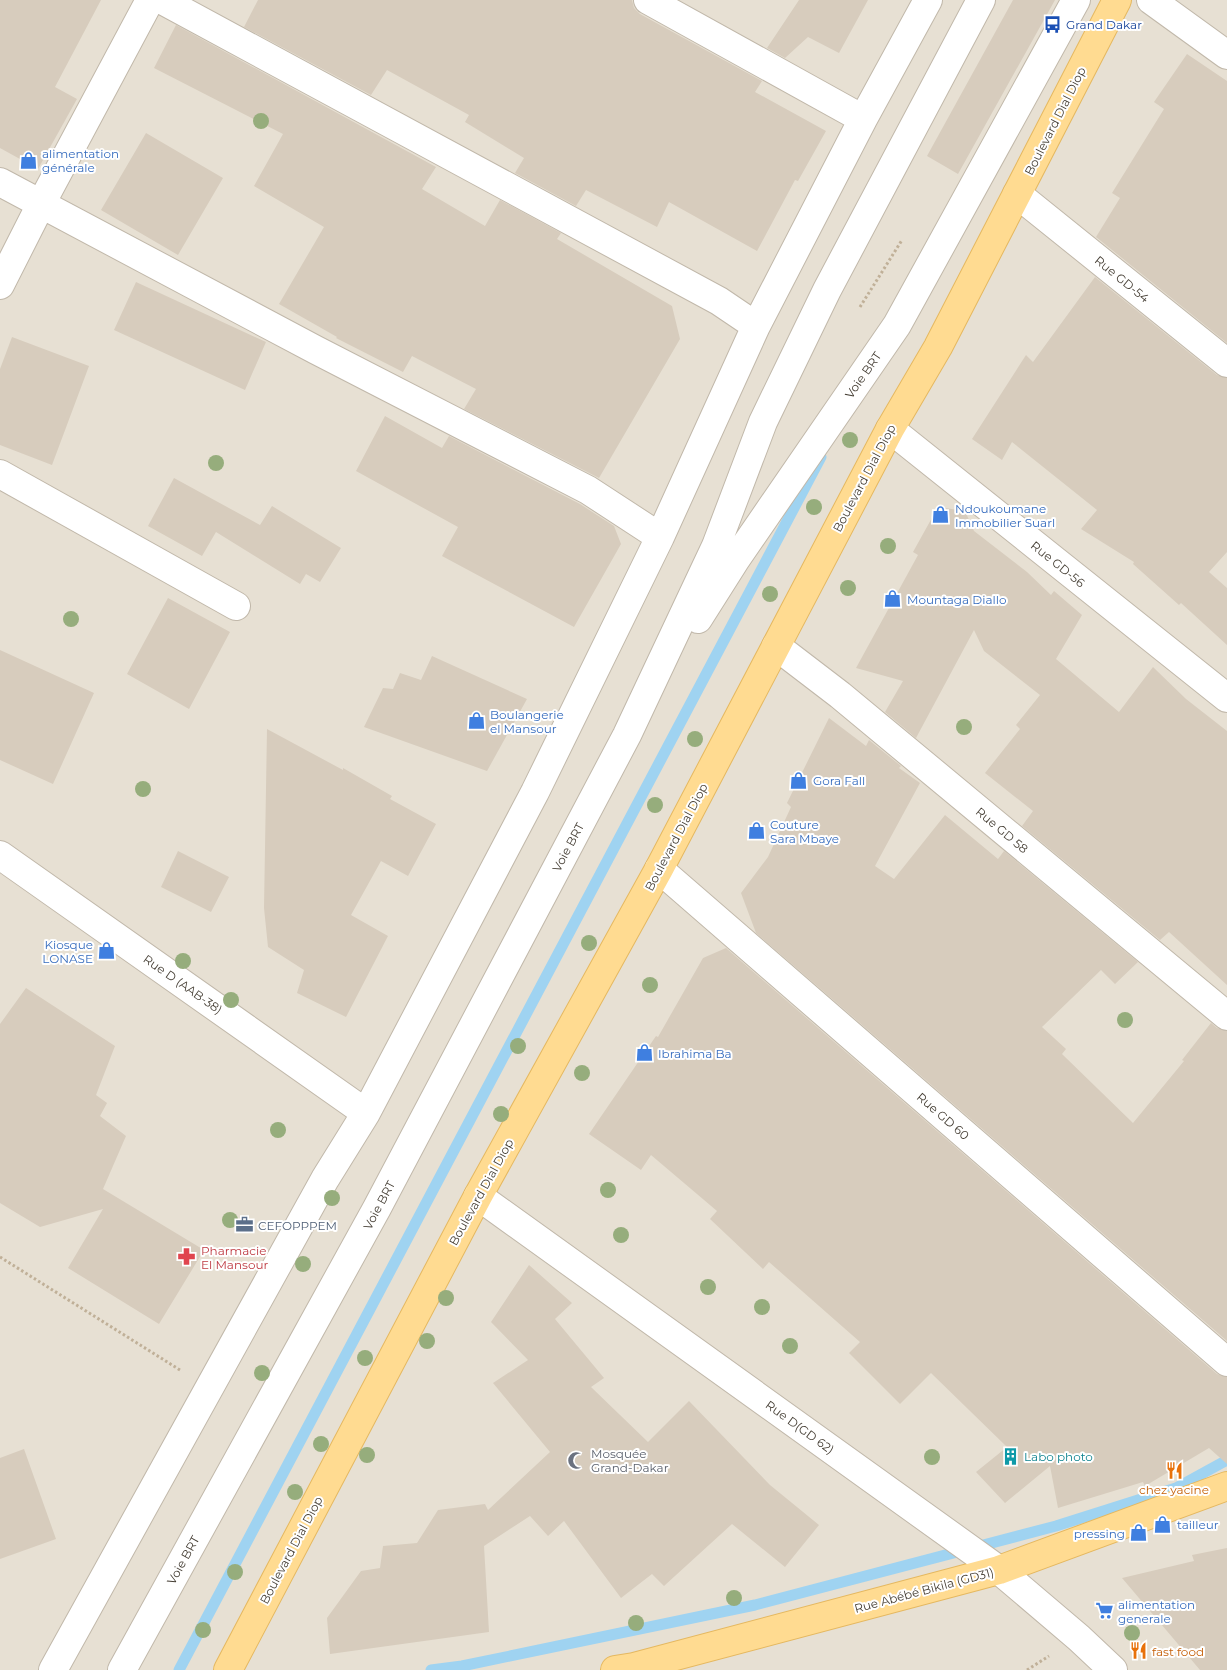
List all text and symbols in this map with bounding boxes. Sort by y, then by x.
bus stop icon: Grand Dakar [1042,14,1062,34]
place label: Grand Dakar [1066,17,1142,32]
street label: Boulevard Dial Diop [1021,64,1089,178]
place label: alimentation générale [42,146,119,175]
shop icon: alimentation générale [18,150,38,170]
street label: Rue GD-54 [1092,252,1152,306]
street label: Voie BRT [842,349,885,401]
street label: Boulevard Dial Diop [829,422,899,534]
place label: Ndoukoumane Immobilier Suarl [955,501,1055,530]
shop icon: Ndoukoumane Immobilier Suarl [931,505,951,525]
street label: Rue GD-56 [1028,538,1088,590]
shop icon: Mountaga Diallo [883,589,903,609]
place label: Mountaga Diallo [907,592,1007,607]
place label: Boulangerie el Mansour [490,707,564,736]
shop icon: Boulangerie el Mansour [466,711,486,731]
shop icon: Gora Fall [789,770,809,790]
place label: Gora Fall [813,773,865,788]
street label: Boulevard Dial Diop [641,781,711,893]
street label: Rue GD 58 [973,804,1032,857]
place label: Couture Sara Mbaye [770,817,839,846]
street label: Voie BRT [549,820,587,874]
shop icon: Couture Sara Mbaye [746,821,766,841]
place label: Kiosque LONASE [42,937,93,966]
shop icon: Kiosque LONASE [97,941,117,961]
street label: Rue D (AAB-38) [141,951,225,1017]
shop icon: Ibrahima Ba [634,1043,654,1063]
place label: Ibrahima Ba [658,1046,732,1061]
street label: Rue GD 60 [914,1089,972,1143]
street label: Boulevard Dial Diop [445,1136,517,1248]
street label: Voie BRT [360,1178,398,1232]
office icon: CEFOPPPEM [234,1215,254,1235]
place label: CEFOPPPEM [258,1218,337,1233]
place label: Pharmacie El Mansour [201,1243,268,1272]
pharmacy icon: Pharmacie El Mansour [177,1247,197,1267]
street label: Rue D(GD 62) [763,1397,837,1457]
place label: Mosquée Grand-Dakar [591,1446,669,1475]
building icon: Labo photo [1000,1446,1020,1466]
place label: Labo photo [1024,1449,1093,1464]
mosque icon: Mosquée Grand-Dakar [567,1450,587,1470]
restaurant icon: chez yacine [1164,1460,1184,1480]
place label: chez yacine [1139,1482,1209,1497]
street label: Boulevard Dial Diop [256,1494,326,1606]
shop icon: tailleur [1153,1514,1173,1534]
place label: tailleur [1177,1517,1219,1532]
shop icon: pressing [1129,1523,1149,1543]
place label: pressing [1074,1526,1125,1541]
street label: Voie BRT [164,1533,203,1587]
street label: Rue Abébé Bikila (GD31) [853,1564,995,1616]
place label: alimentation generale [1118,1597,1195,1626]
supermarket icon: alimentation generale [1094,1601,1114,1621]
restaurant icon: fast food [1128,1641,1148,1661]
place label: fast food [1152,1644,1204,1659]

